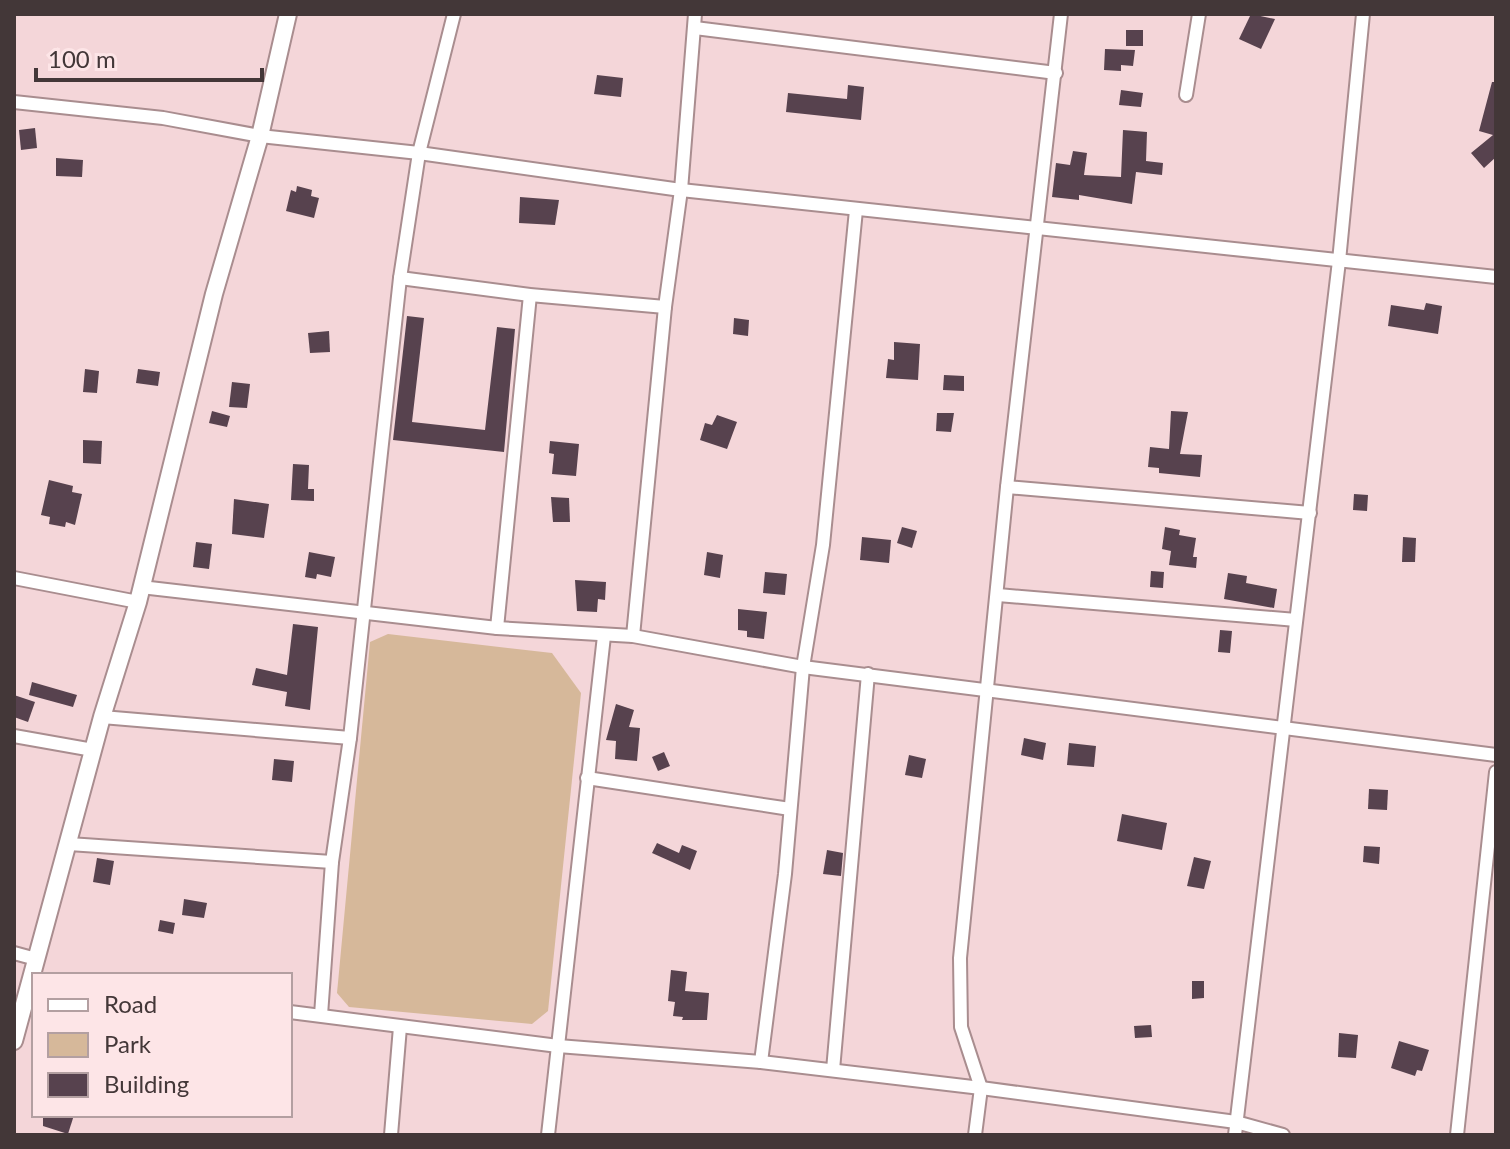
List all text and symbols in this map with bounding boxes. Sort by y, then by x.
scale bar [36,32,262,82]
text: 100 m [48,44,116,73]
legend [32,973,292,1117]
text: Road [104,989,157,1018]
text: Park [104,1029,152,1058]
text: Building [104,1069,189,1098]

